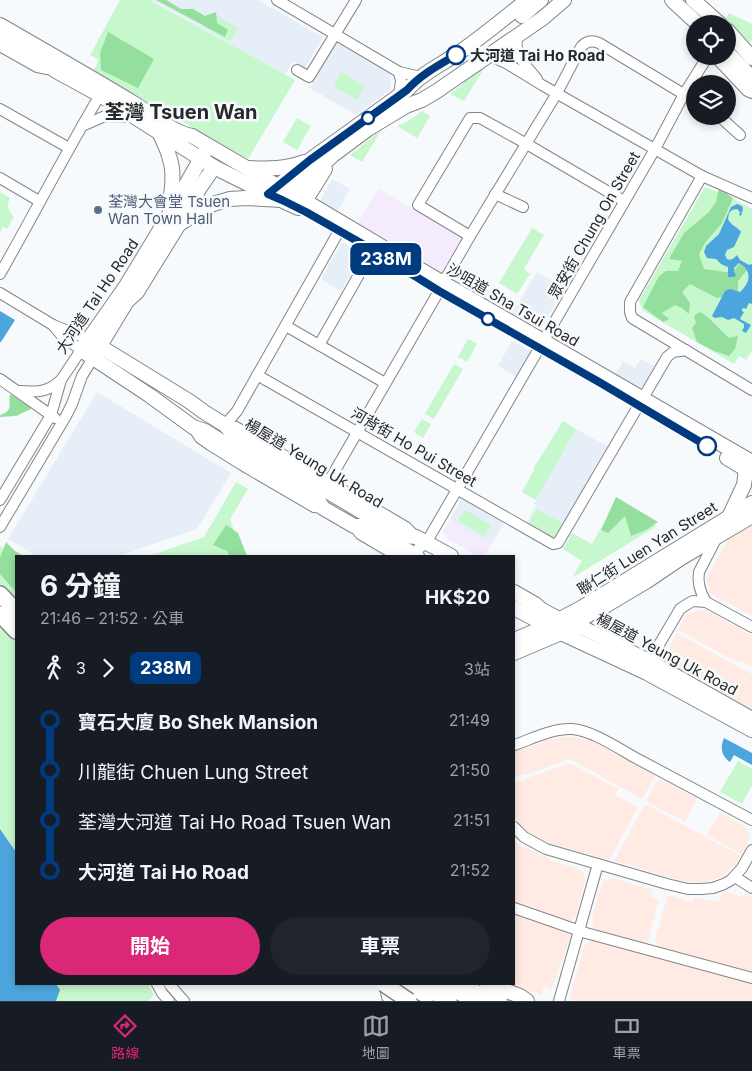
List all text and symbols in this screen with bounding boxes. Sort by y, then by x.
map controls [686,15,736,125]
button: locate [686,15,736,65]
marker: 大河道 Tai Ho Road [446,45,466,65]
place label: 大河道 Tai Ho Road [470,46,605,65]
button: layers [686,75,736,125]
district label: 荃灣 Tsuen Wan [104,100,258,124]
unlabelled marker [361,111,375,125]
street label: 眾安街 Chung On Street [544,148,644,302]
place label: 荃灣大會堂 Tsuen Wan Town Hall [108,192,230,228]
marker: 荃灣大會堂 Tsuen Wan Town Hall [92,204,104,216]
street label: 大河道 Tai Ho Road [51,235,143,357]
line badge: 238M [351,243,421,275]
text: 238M [360,248,412,269]
street label: 沙咀道 Sha Tsui Road [443,259,583,351]
unlabelled marker [481,312,495,326]
street label: 河背街 Ho Pui Street [348,403,480,491]
street label: 楊屋道 Yeung Uk Road [241,414,387,512]
unlabelled marker [697,436,717,456]
street label: 聯仁街 Luen Yan Street [574,497,721,599]
text: 6 分鐘 [40,569,121,603]
text: HK$20 [425,586,490,609]
text: 21:46 – 21:52 · 公車 [40,608,184,628]
street label: 楊屋道 Yeung Uk Road [593,609,741,699]
icon: walk [40,654,68,682]
icon: forward [94,654,122,682]
text: 238M [140,657,191,678]
text: 3 [76,658,86,678]
text: 3站 [464,659,490,679]
text: 21:49 [449,710,490,730]
text: 寶石大廈 Bo Shek Mansion [78,711,318,734]
text: 21:50 [449,760,490,780]
text: 川龍街 Chuen Lung Street [78,761,308,784]
text: 21:51 [453,810,490,830]
text: 荃灣大河道 Tai Ho Road Tsuen Wan [78,811,391,834]
text: 21:52 [450,860,490,880]
text: 大河道 Tai Ho Road [78,861,249,884]
button: 開始 [40,917,260,975]
button: 車票 [270,917,490,975]
tab: 路線 [111,1012,139,1062]
tab: 地圖 [362,1012,390,1062]
tab: 車票 [613,1012,641,1062]

